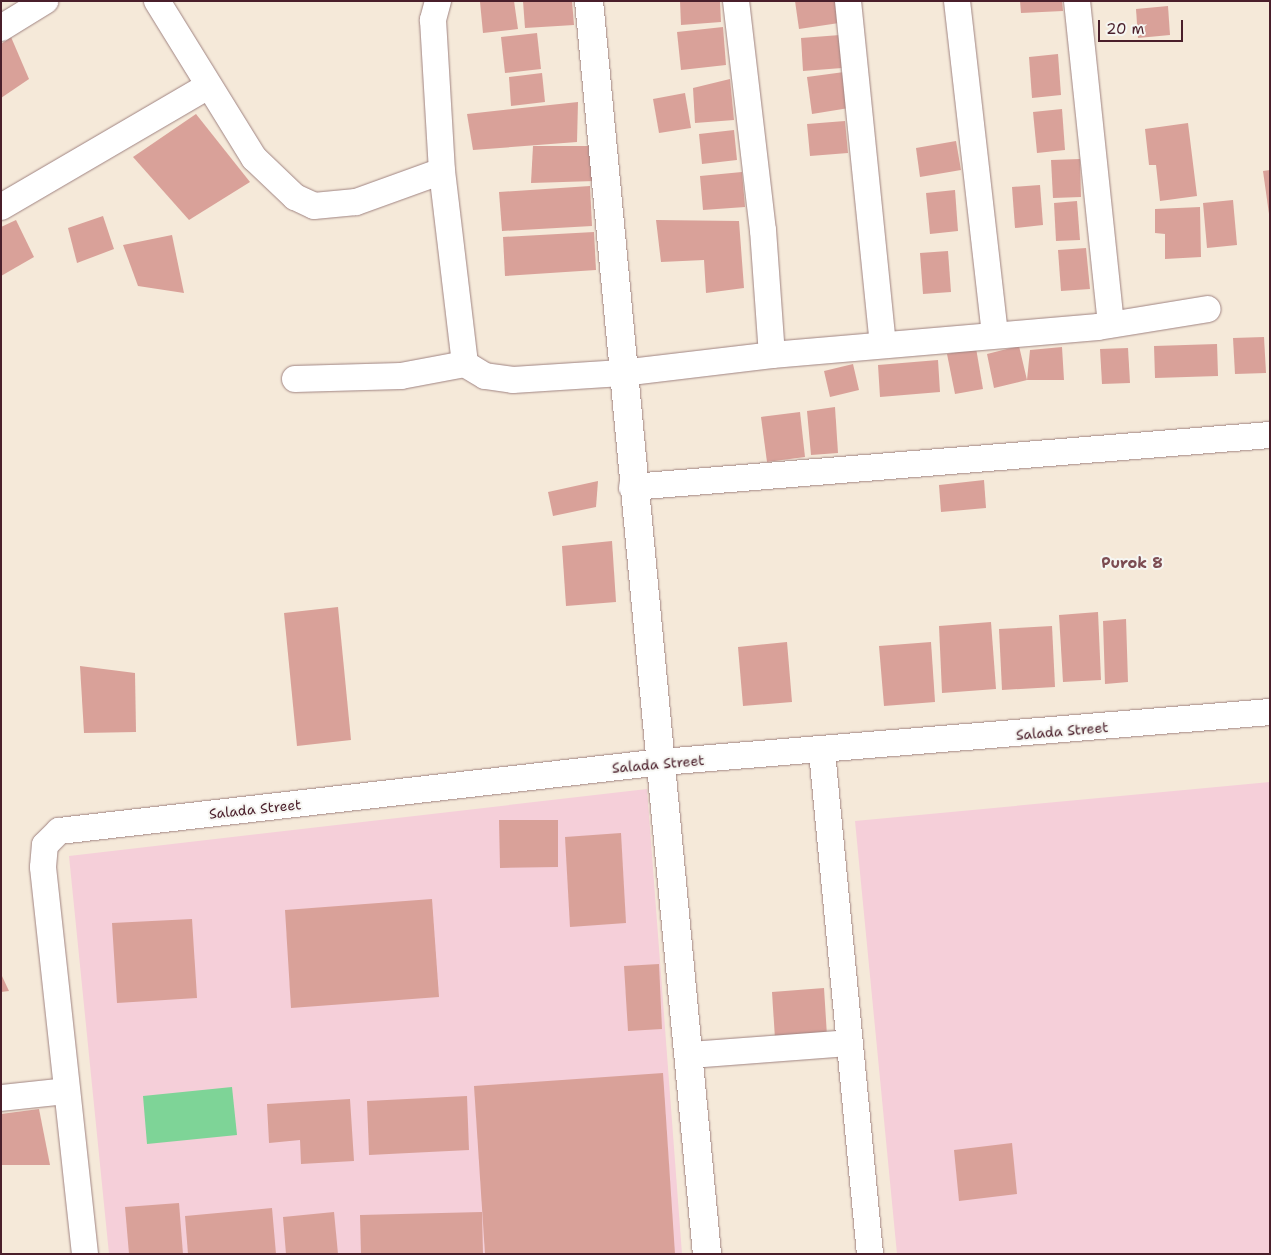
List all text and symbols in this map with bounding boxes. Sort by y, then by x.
scale bar [1101,10,1186,42]
text: 20 m [1106,19,1145,39]
district label: Purok 8 [1101,555,1163,573]
street label: Salada Street [1015,719,1109,743]
street label: Salada Street [611,752,705,776]
street label: Salada Street [208,796,302,822]

